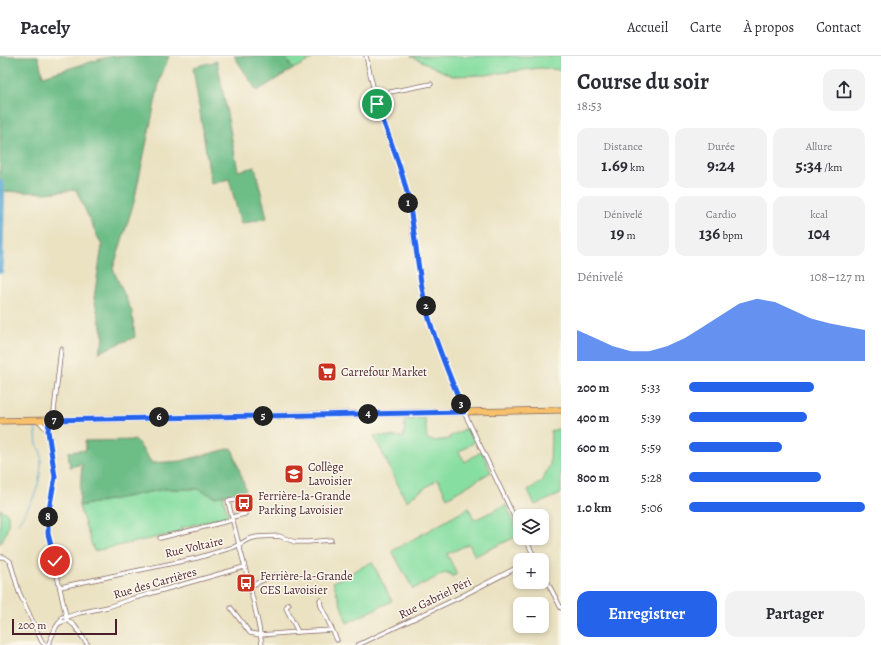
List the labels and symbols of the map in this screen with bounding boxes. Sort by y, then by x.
pin [360,87,394,121]
pin: 1 [398,193,418,213]
pin: 2 [416,296,436,316]
supermarket icon: Carrefour Market [316,361,338,383]
place label: Carrefour Market [341,364,427,380]
pin: 3 [451,394,471,414]
pin: 4 [358,404,378,424]
pin: 5 [253,406,273,426]
pin: 6 [149,407,169,427]
pin: 7 [44,410,64,430]
place label: Collège Lavoisier [308,459,353,489]
school or university icon: Collège Lavoisier [283,463,305,485]
place label: Ferrière-la-Grande Parking Lavoisier [258,488,351,518]
bus stop icon: Ferrière-la-Grande Parking Lavoisier [233,492,255,514]
pin: 8 [38,507,58,527]
street label: Rue Voltaire [163,533,225,561]
pin [38,544,72,578]
street label: Rue des Carrières [111,563,199,603]
place label: Ferrière-la-Grande CES Lavoisier [260,568,353,598]
bus stop icon: Ferrière-la-Grande CES Lavoisier [235,572,257,594]
street label: Rue Gabriel Péri [396,574,474,622]
scale bar [12,617,117,636]

